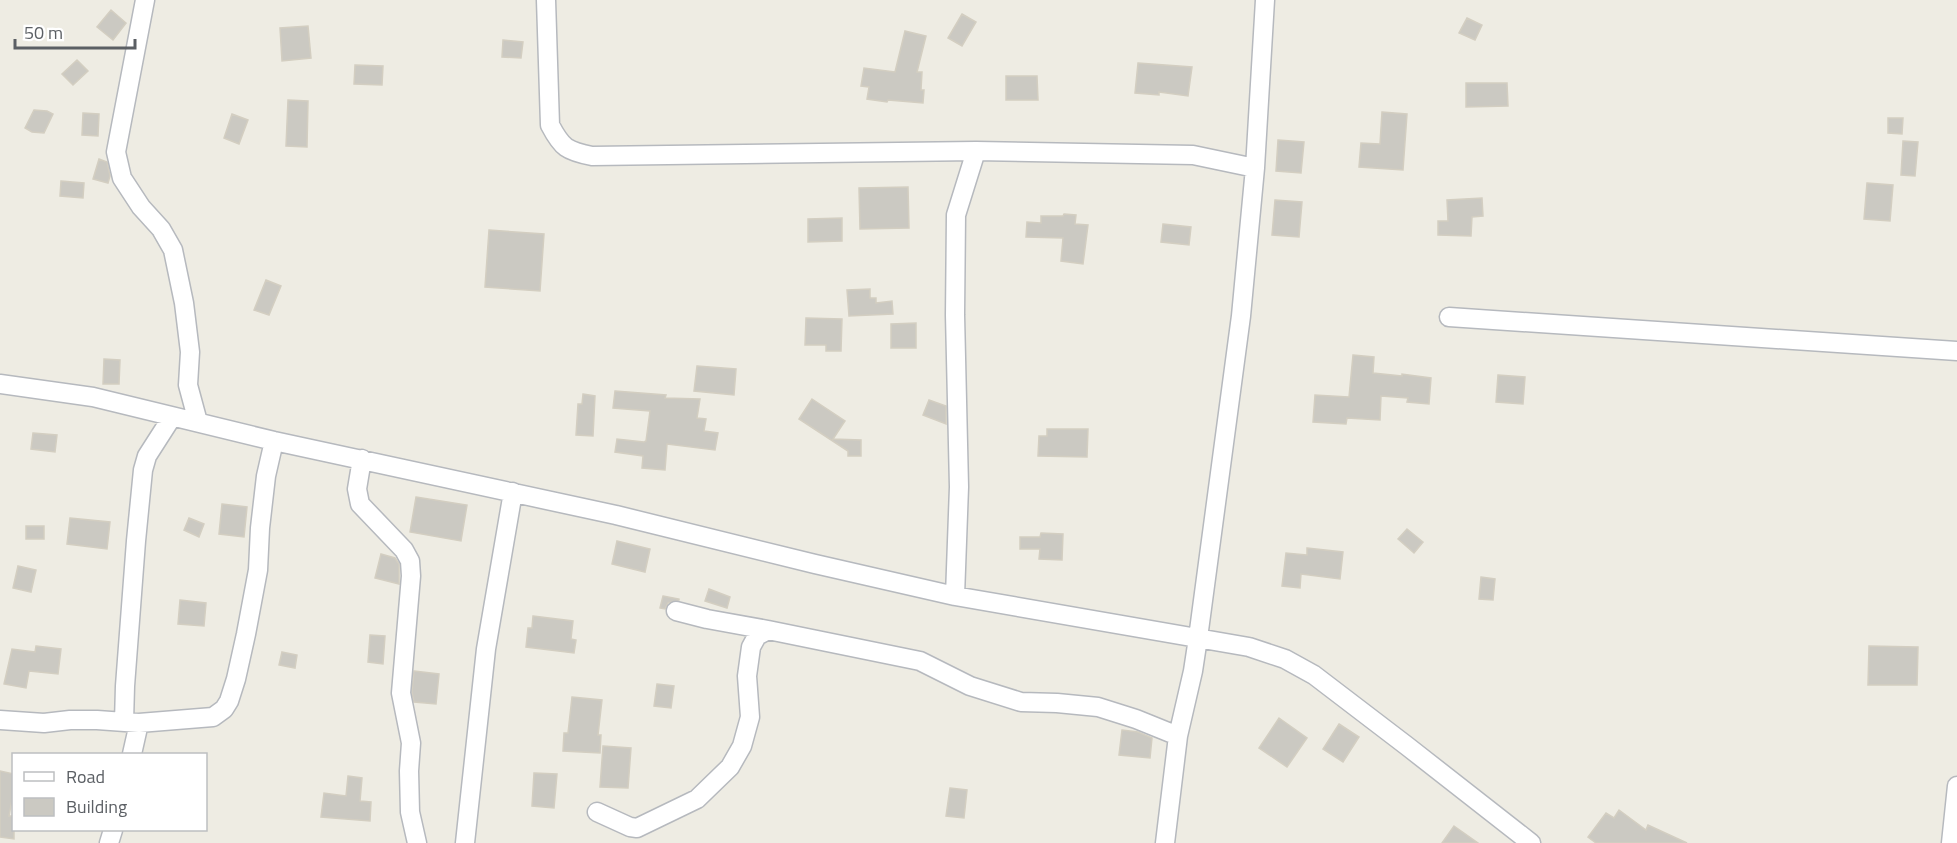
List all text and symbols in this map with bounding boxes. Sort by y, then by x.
scale bar [15,12,135,50]
text: 50 m [24,19,63,46]
legend [12,753,207,831]
text: Road [66,763,105,790]
text: Building [66,793,127,820]

